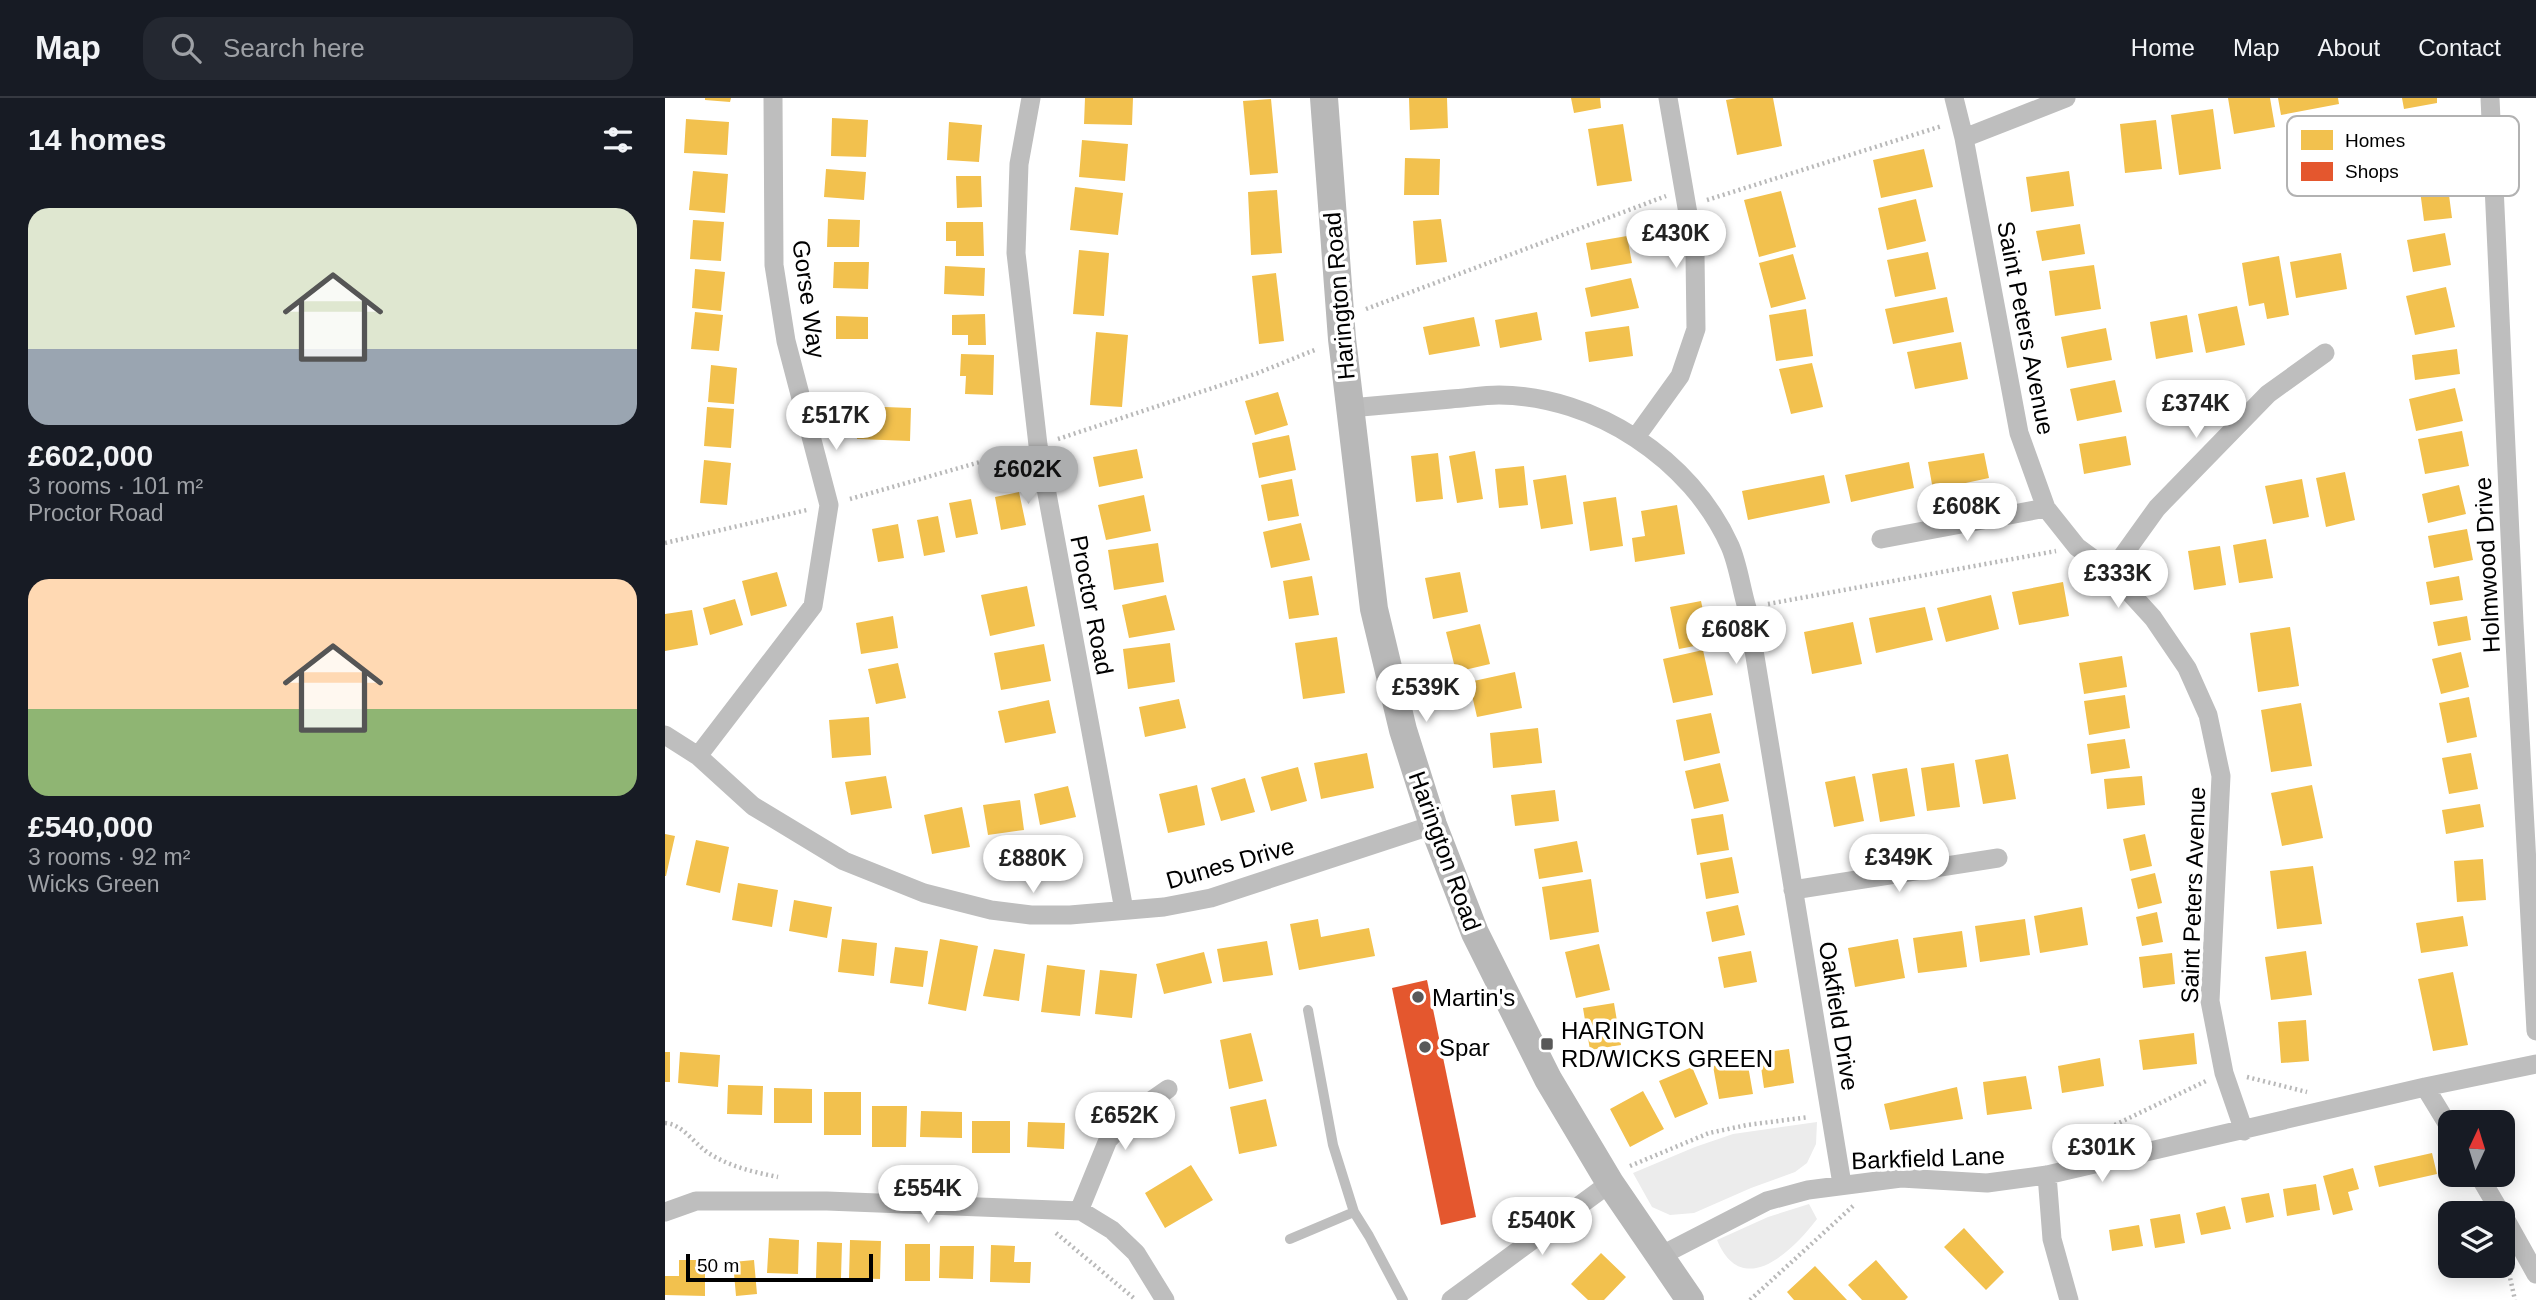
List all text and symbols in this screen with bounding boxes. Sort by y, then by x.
search box [143,17,633,80]
text: Map [35,29,101,66]
icon: search [167,29,205,67]
text: Search here [223,33,365,63]
text: Home [2131,34,2195,61]
text: Map [2233,34,2280,61]
text: About [2318,34,2380,61]
text: Contact [2418,34,2501,61]
legend [2287,116,2519,196]
icon: filters [599,121,637,159]
text: 14 homes [28,123,166,156]
text: Homes [2345,130,2405,151]
text: Shops [2345,161,2399,182]
street label: Harington Road [1318,211,1360,381]
pin: £430K [1627,211,1725,270]
street label: Saint Peters Avenue [1992,219,2060,437]
text: £430K [1642,220,1710,246]
street label: Gorse Way [787,238,831,360]
icon: home [270,254,396,380]
pin: £374K [2147,380,2245,440]
text: £374K [2162,390,2230,416]
pin: £517K [787,392,885,452]
text: £517K [802,402,870,428]
text: £602,000 [28,439,153,472]
pin: £602K [979,446,1077,506]
text: £602K [994,456,1062,482]
text: 3 rooms · 101 m² [28,473,203,499]
street label: Holmwood Drive [2469,476,2505,654]
pin: £608K [1918,484,2016,543]
text: £608K [1933,493,2001,519]
text: Proctor Road [28,500,164,526]
street label: Proctor Road [1065,533,1119,677]
pin: £333K [2069,550,2167,610]
text: £333K [2084,560,2152,586]
pin: £608K [1687,606,1785,666]
text: £608K [1702,616,1770,642]
icon: home [270,625,396,751]
pin: £539K [1377,664,1475,724]
text: £539K [1392,674,1460,700]
street label: Harington Road [1404,767,1486,935]
street label: Saint Peters Avenue [2176,786,2210,1004]
text: £540,000 [28,810,153,843]
street label: Dunes Drive [1163,832,1297,894]
pin: £349K [1850,834,1948,894]
pin: £880K [984,836,1082,895]
text: 3 rooms · 92 m² [28,844,190,870]
text: £349K [1865,844,1933,870]
text: £880K [999,845,1067,871]
text: Wicks Green [28,871,160,897]
street label: Oakfield Drive [1814,939,1864,1093]
place label: Martin's [1432,984,1515,1011]
marker: Martin's [1410,989,1426,1005]
place label: HARINGTON RD/WICKS GREEN [1561,1017,1773,1072]
place label: Spar [1439,1034,1490,1061]
marker: HARINGTON RD/WICKS GREEN [1539,1036,1555,1052]
marker: Spar [1417,1039,1433,1055]
pin: £652K [1076,1093,1174,1152]
text: £652K [1091,1102,1159,1128]
north arrow [2438,1110,2515,1186]
map controls [2438,1110,2515,1278]
pin: £301K [2053,1124,2151,1184]
text: £301K [2068,1134,2136,1160]
street label: Barkfield Lane [1851,1142,2005,1174]
pin: £554K [879,1166,977,1225]
text: £554K [894,1175,962,1201]
pin: £540K [1493,1198,1591,1257]
button: layers [2438,1201,2515,1278]
text: £540K [1508,1207,1576,1233]
scale bar [686,1251,873,1283]
text: 50 m [697,1255,739,1276]

